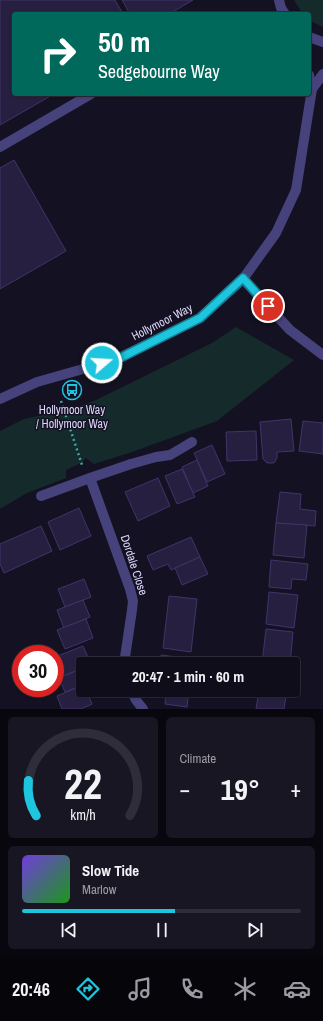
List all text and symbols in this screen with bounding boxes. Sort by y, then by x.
text: 50 m [98,23,150,61]
icon: right [32,28,84,80]
text: Sedgebourne Way [98,59,220,84]
pin [251,289,285,323]
icon: arrive [257,295,279,317]
street label: Hollymoor Way [129,300,195,344]
position arrow [81,342,123,384]
bus stop icon: Hollymoor Way / Hollymoor Way [61,379,83,401]
place label: Hollymoor Way / Hollymoor Way [36,402,108,432]
street label: Dordale Close [117,533,151,597]
speed limit sign: 30 [12,645,64,697]
text: 20:47 · 1 min · 60 m [132,666,244,687]
text: Climate [180,750,216,767]
text: 22 [64,755,102,811]
text: 19° [221,769,260,809]
text: − [180,774,190,804]
text: + [290,774,301,804]
text: km/h [70,804,95,823]
text: Slow Tide [82,860,139,881]
text: Marlow [82,881,116,898]
icon: previous [58,919,80,941]
icon: pause [151,919,173,941]
icon: next [244,919,266,941]
icon: directions [74,975,102,1003]
icon: music [126,975,154,1003]
icon: phone [178,975,206,1003]
icon: climate [231,975,259,1003]
icon: car [283,975,311,1003]
text: 20:46 [12,977,50,1002]

